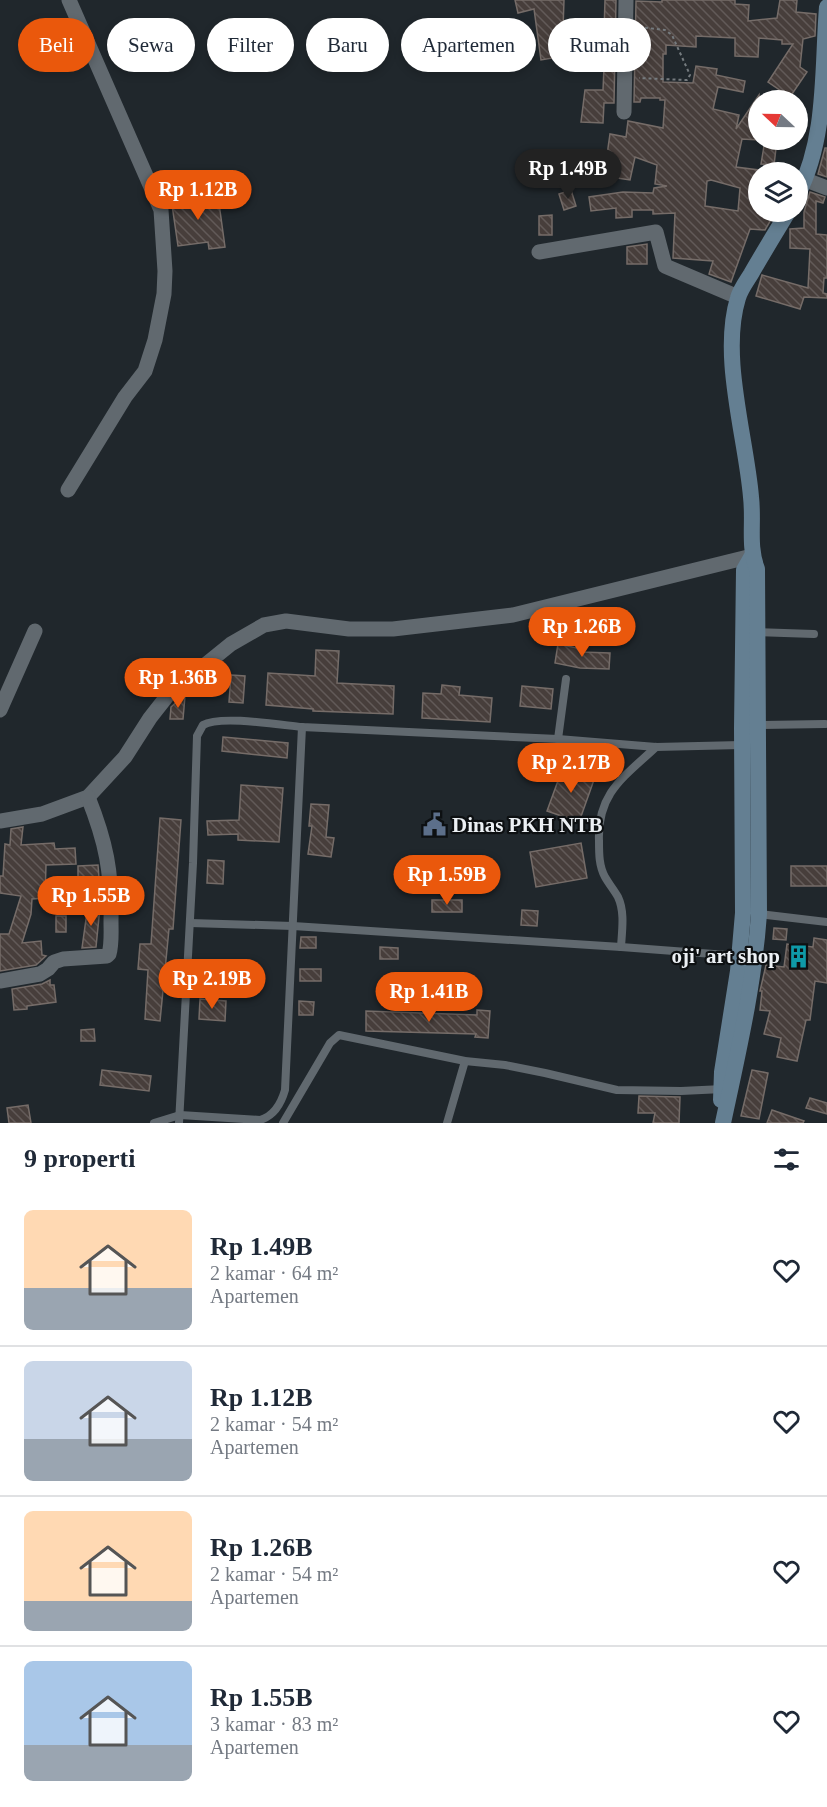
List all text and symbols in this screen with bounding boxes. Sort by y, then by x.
chip: Beli [18,18,95,72]
chip: Sewa [107,18,195,72]
chip: Filter [207,18,294,72]
chip: Baru [306,18,389,72]
chip: Apartemen [401,18,536,72]
chip: Rumah [548,18,651,72]
north arrow [748,90,808,150]
map controls [748,90,808,222]
pin: Rp 1.49B [506,149,630,200]
text: Rp 1.49B [529,157,607,179]
button: layers [748,162,808,222]
pin: Rp 1.12B [136,170,260,221]
text: Rp 1.12B [159,178,237,200]
pin: Rp 1.26B [520,607,644,658]
text: Rp 1.26B [543,615,621,637]
pin: Rp 1.36B [116,658,240,709]
text: Rp 1.36B [139,666,217,688]
pin: Rp 2.17B [509,743,633,794]
text: Rp 2.17B [532,751,610,773]
public building icon: Dinas PKH NTB [421,812,447,838]
place label: Dinas PKH NTB [452,813,603,837]
pin: Rp 1.59B [385,855,509,906]
text: Rp 1.59B [408,863,486,885]
pin: Rp 1.55B [29,876,153,927]
text: Rp 1.55B [52,884,130,906]
building icon: oji' art shop [785,943,811,969]
place label: oji' art shop [671,944,780,968]
pin: Rp 2.19B [150,959,274,1010]
text: Rp 2.19B [173,967,251,989]
pin: Rp 1.41B [367,972,491,1023]
text: Rp 1.41B [390,980,468,1002]
icon: filters [770,1143,803,1176]
text: 9 properti [24,1144,135,1173]
text: Rp 1.49B [210,1232,313,1261]
icon: home [72,1234,144,1306]
icon: heart [770,1254,803,1287]
text: 2 kamar · 64 m² [210,1262,338,1284]
text: Apartemen [210,1285,299,1307]
text: Rp 1.12B [210,1383,313,1412]
icon: home [72,1385,144,1457]
icon: heart [770,1405,803,1438]
text: 2 kamar · 54 m² [210,1413,338,1435]
text: Apartemen [210,1436,299,1458]
text: Rp 1.26B [210,1533,313,1562]
icon: home [72,1535,144,1607]
icon: heart [770,1555,803,1588]
text: 2 kamar · 54 m² [210,1563,338,1585]
text: Apartemen [210,1586,299,1608]
text: Rp 1.55B [210,1683,313,1712]
icon: home [72,1685,144,1757]
icon: heart [770,1705,803,1738]
text: 3 kamar · 83 m² [210,1713,338,1735]
text: Apartemen [210,1736,299,1758]

